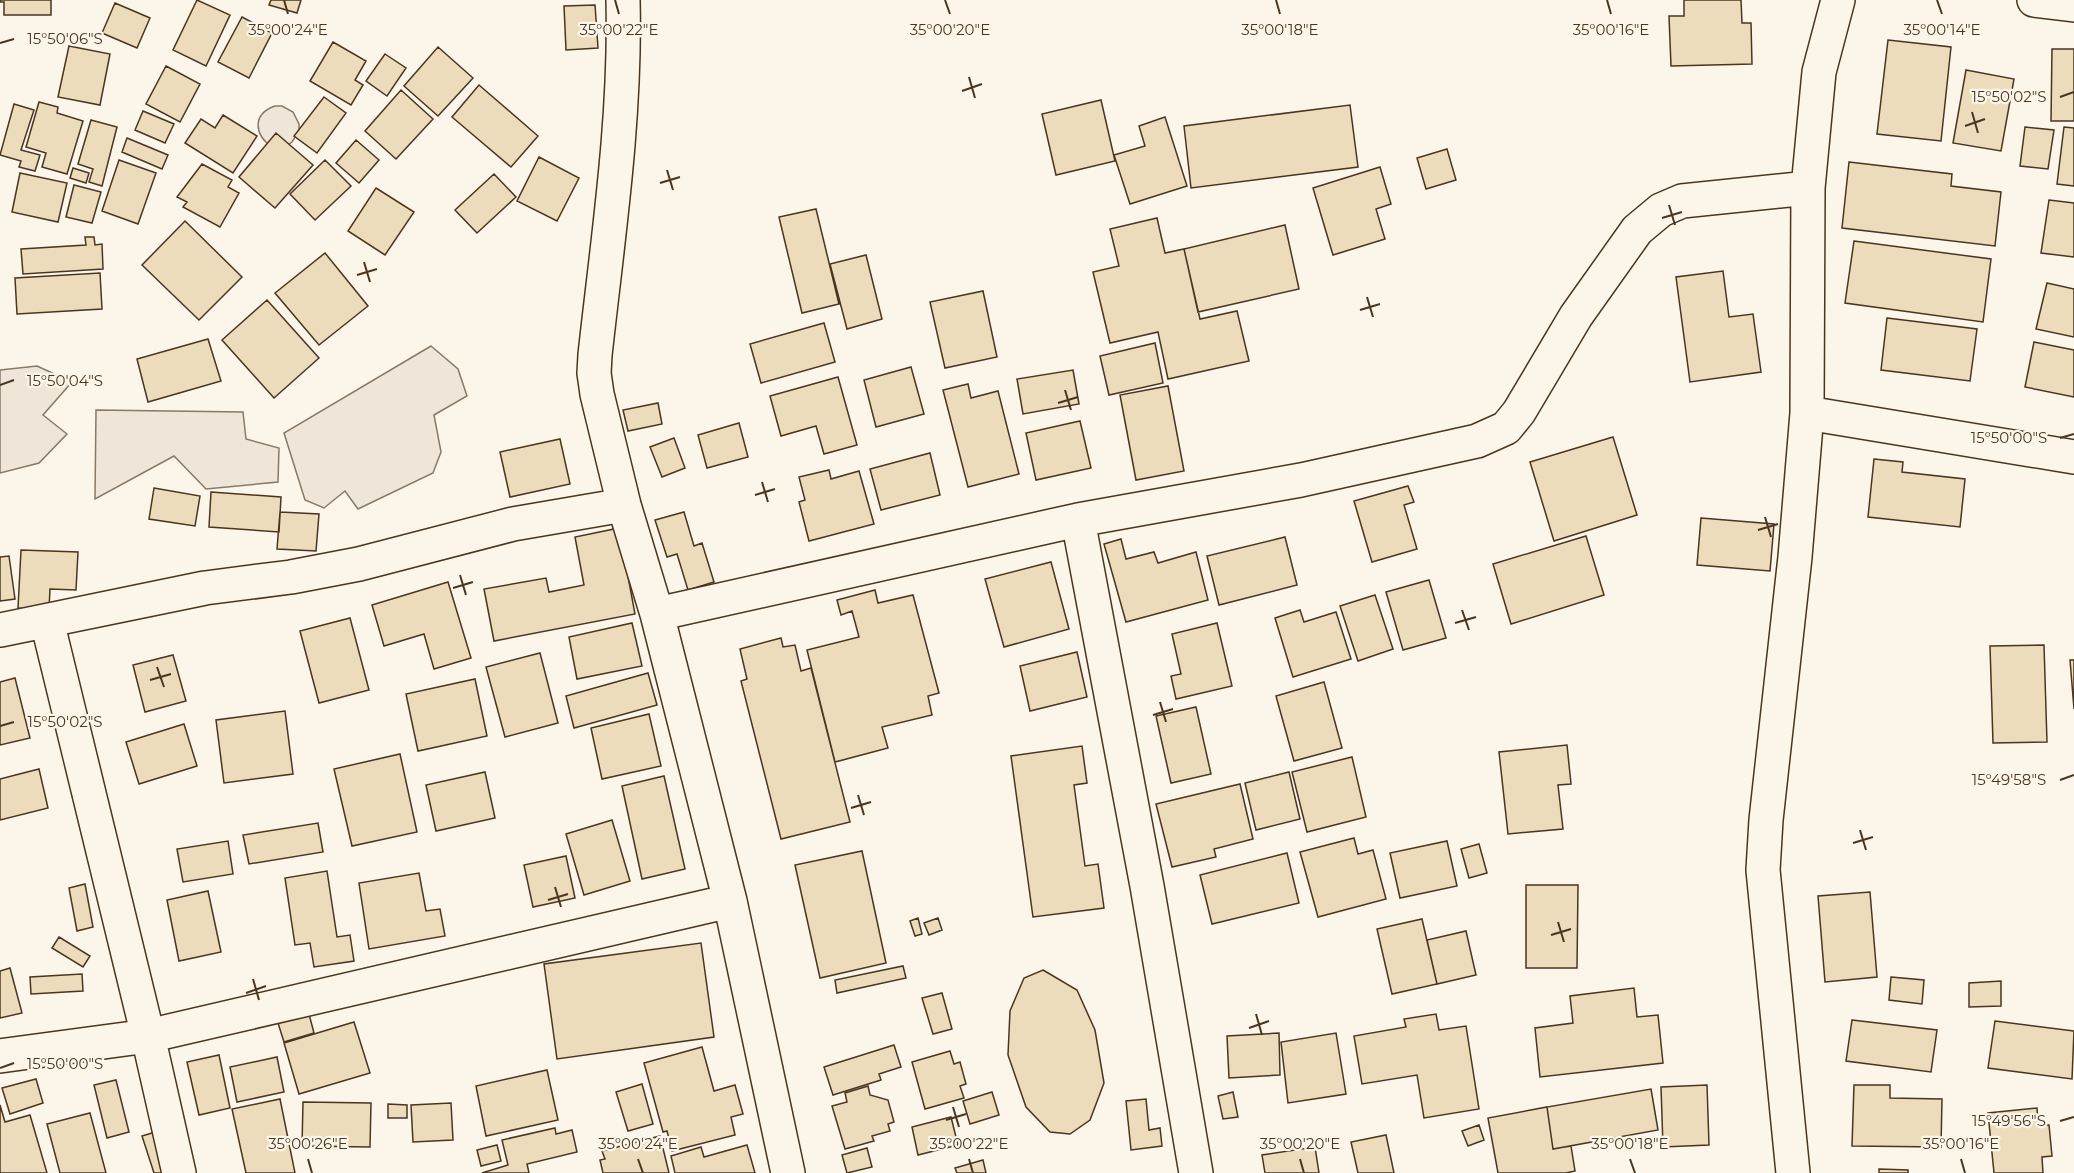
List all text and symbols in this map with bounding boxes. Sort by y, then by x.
text: 35°00'24"E [248,20,328,39]
text: 35°00'22"E [580,20,658,39]
text: 35°00'20"E [910,20,990,39]
text: 35°00'18"E [1241,20,1319,39]
text: 35°00'16"E [1573,20,1649,39]
text: 35°00'14"E [1903,20,1981,39]
text: 15°50'06"S [27,29,103,48]
text: 15°50'02"S [1971,87,2047,106]
text: 15°50'04"S [27,371,103,390]
text: 15°50'00"S [1971,428,2047,447]
text: 15°50'02"S [27,712,103,731]
text: 15°49'58"S [1972,770,2046,789]
text: 15°50'00"S [27,1054,103,1073]
text: 15°49'56"S [1972,1111,2046,1130]
text: 35°00'26"E [268,1134,348,1153]
text: 35°00'24"E [598,1134,678,1153]
text: 35°00'22"E [930,1134,1008,1153]
text: 35°00'20"E [1260,1134,1340,1153]
text: 35°00'18"E [1591,1134,1669,1153]
text: 35°00'16"E [1923,1134,1999,1153]

